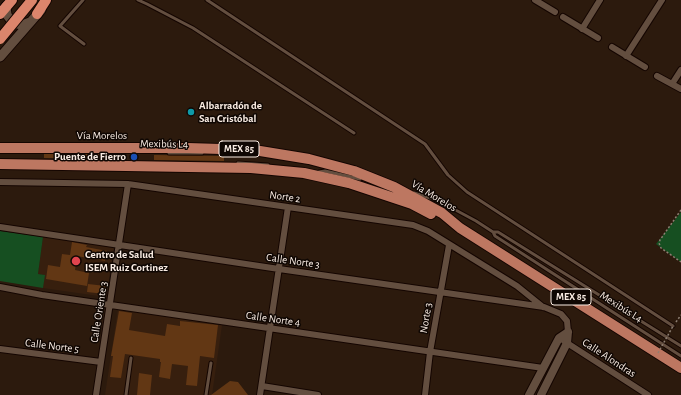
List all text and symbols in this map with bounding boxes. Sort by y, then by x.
place label: Albarradón de San Cristóbal [199,99,262,125]
marker: Albarradón de San Cristóbal [186,107,196,117]
street label: Vía Morelos [77,129,127,143]
street label: Mexibús L4 [140,137,188,151]
road number: MEX 85 [219,141,259,157]
place label: Puente de Fierro [54,150,126,164]
marker: Puente de Fierro [129,152,139,162]
street label: Vía Morelos [409,177,459,215]
street label: Norte 2 [269,188,301,206]
place label: Centro de Salud ISEM Ruiz Cortinez [85,248,168,274]
street label: Calle Norte 3 [265,251,321,271]
marker: Centro de Salud ISEM Ruiz Cortinez [70,255,82,267]
street label: Calle Oriente 3 [88,280,110,344]
road number: MEX 85 [551,289,591,305]
street label: Mexibús L4 [597,289,645,325]
street label: Norte 3 [417,302,435,334]
street label: Calle Norte 4 [245,309,301,329]
street label: Calle Norte 5 [24,336,80,356]
street label: Calle Alondras [580,336,638,380]

